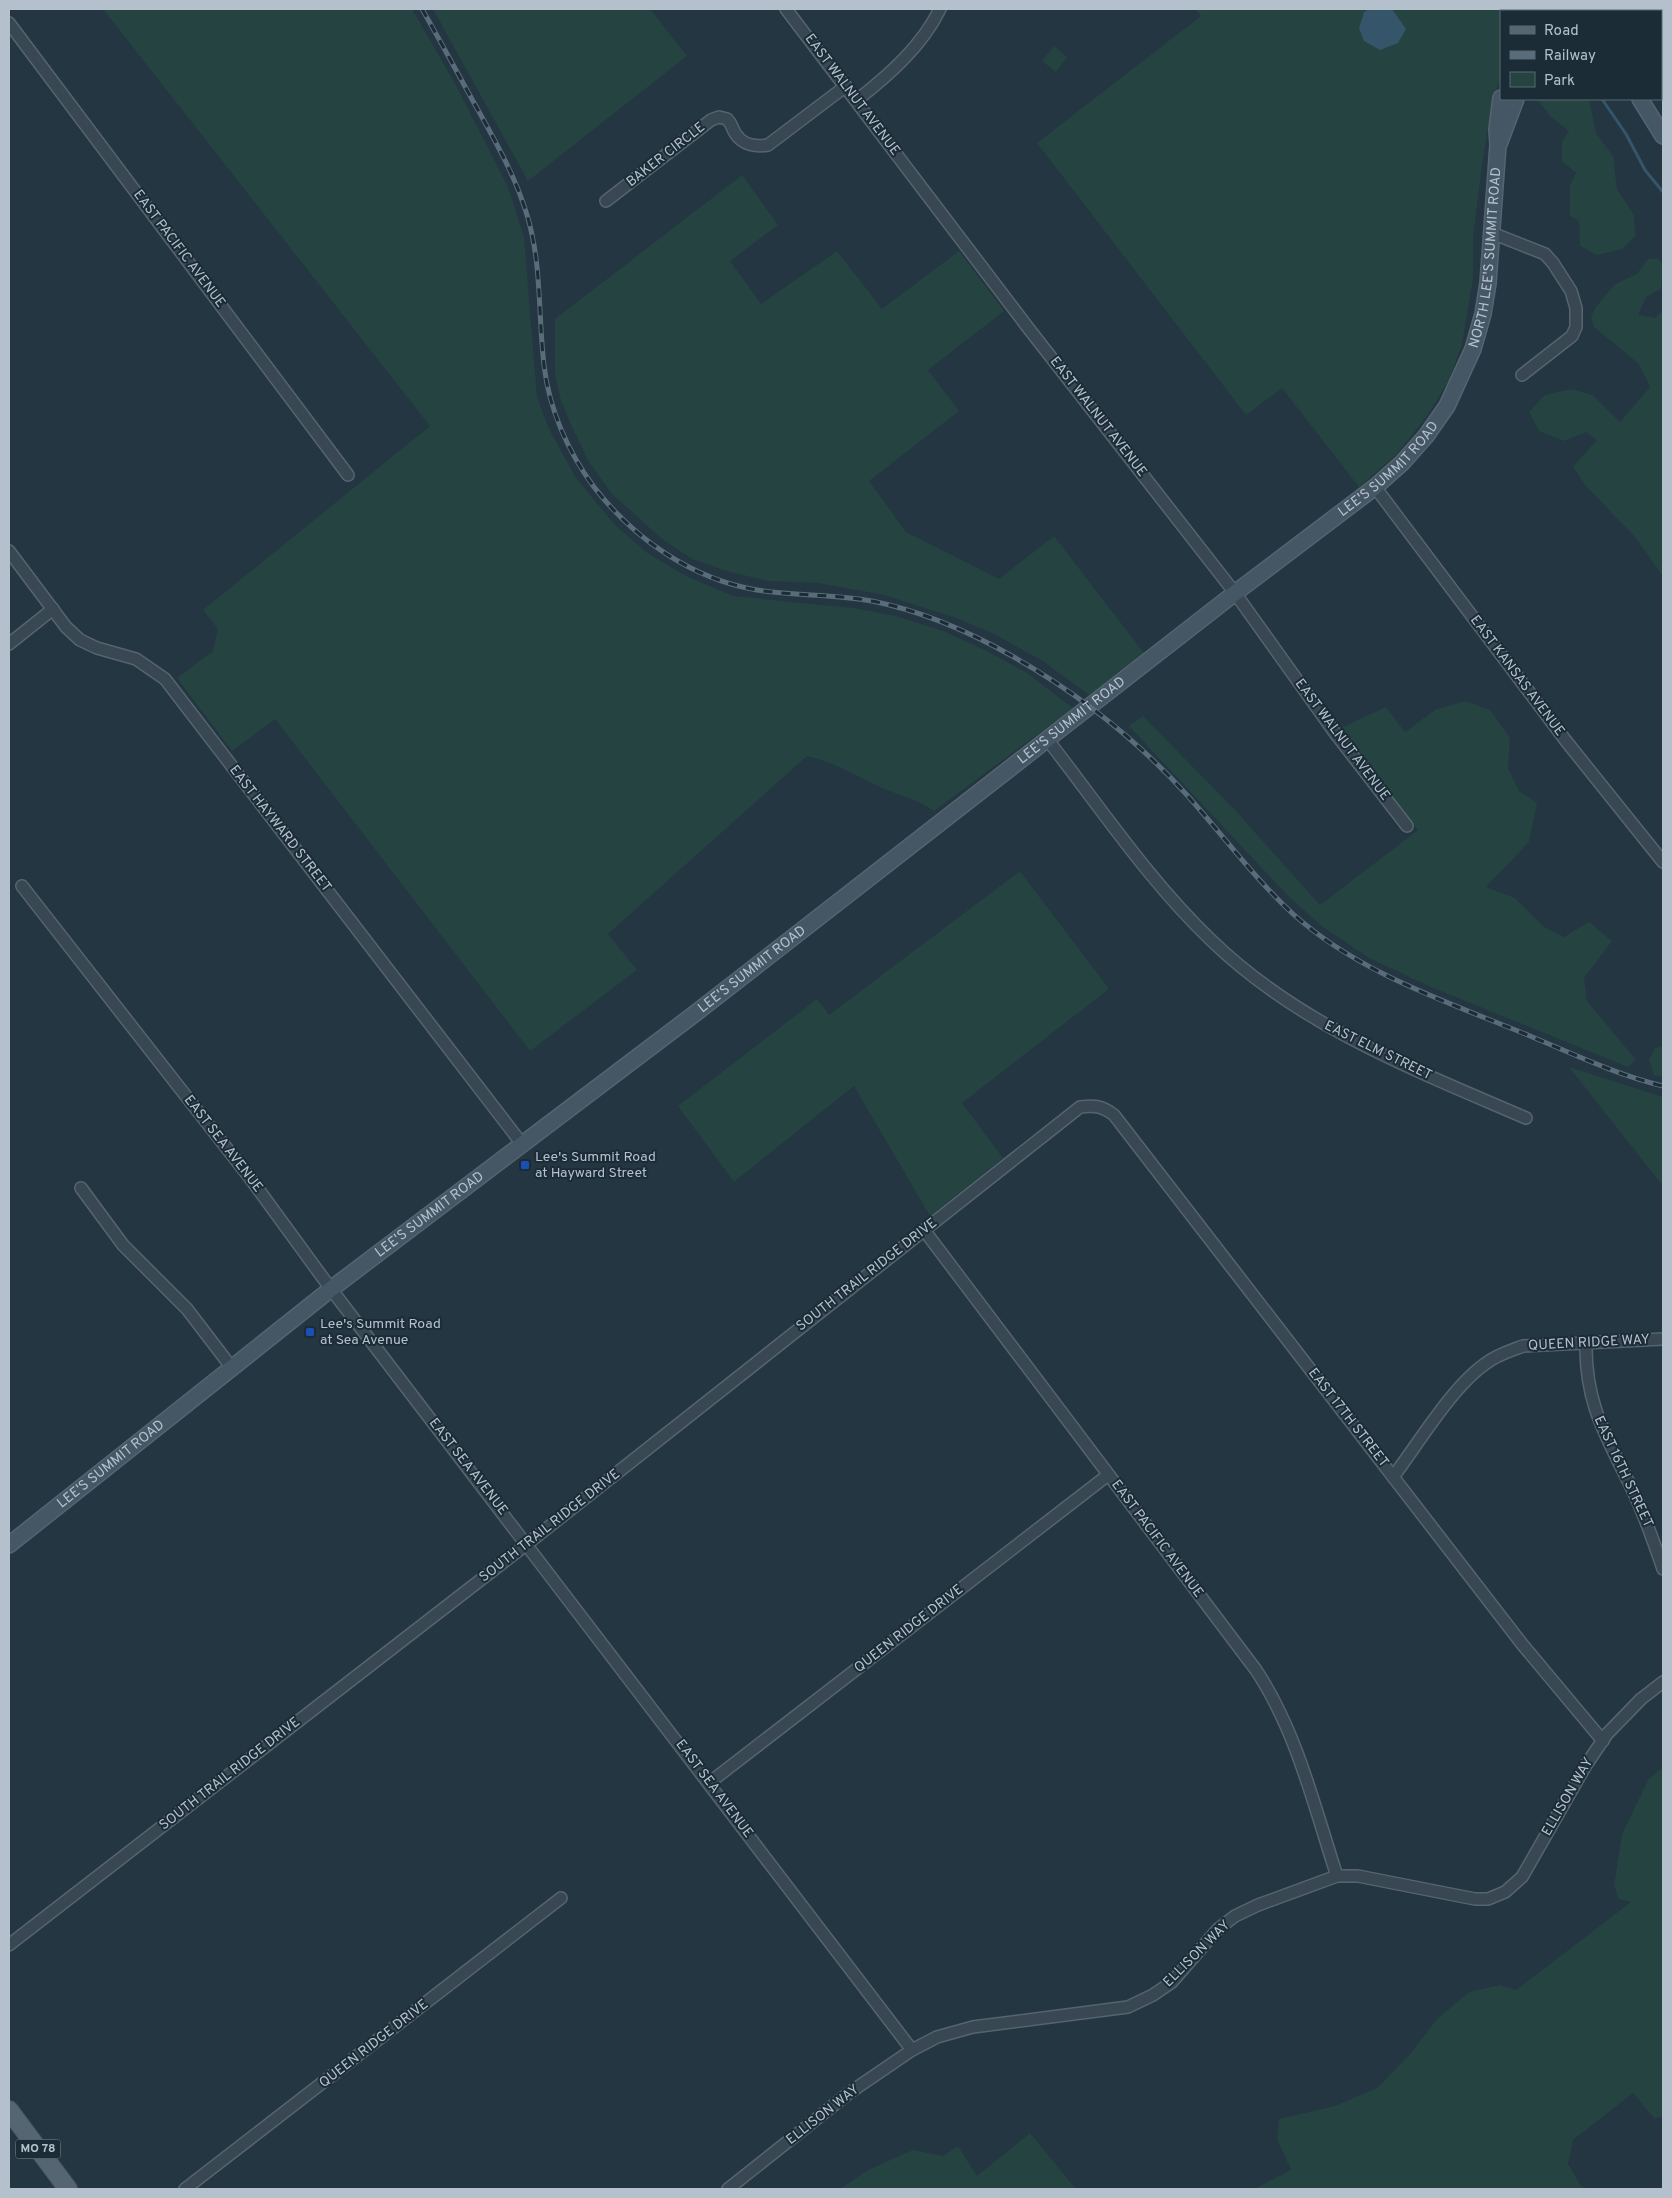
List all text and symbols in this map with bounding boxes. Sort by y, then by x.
legend [1500,10,1662,100]
text: Road [1544,22,1579,41]
street label: EAST WALNUT AVENUE [801,31,903,159]
text: Railway [1544,47,1596,66]
text: Park [1544,72,1575,91]
street label: BAKER CIRCLE [623,119,709,191]
street label: NORTH LEE'S SUMMIT ROAD [1465,167,1505,350]
street label: EAST PACIFIC AVENUE [129,187,229,311]
street label: EAST WALNUT AVENUE [1046,354,1150,480]
street label: LEE'S SUMMIT ROAD [1335,418,1442,520]
street label: EAST KANSAS AVENUE [1466,612,1568,740]
street label: LEE'S SUMMIT ROAD [1014,673,1129,768]
street label: EAST WALNUT AVENUE [1291,676,1393,804]
street label: EAST HAYWARD STREET [225,762,335,896]
street label: LEE'S SUMMIT ROAD [695,922,809,1017]
street label: EAST ELM STREET [1321,1018,1435,1084]
street label: EAST SEA AVENUE [180,1092,266,1196]
place label: Lee's Summit Road at Hayward Street [535,1149,656,1182]
marker: Lee's Summit Road at Hayward Street [519,1159,531,1171]
street label: LEE'S SUMMIT ROAD [372,1168,487,1261]
street label: SOUTH TRAIL RIDGE DRIVE [793,1215,941,1335]
place label: Lee's Summit Road at Sea Avenue [320,1316,441,1349]
marker: Lee's Summit Road at Sea Avenue [304,1326,316,1338]
street label: QUEEN RIDGE WAY [1528,1331,1650,1355]
street label: EAST 17TH STREET [1304,1365,1392,1471]
street label: EAST 16TH STREET [1590,1414,1656,1530]
street label: EAST SEA AVENUE [425,1415,511,1519]
street label: LEE'S SUMMIT ROAD [54,1416,168,1512]
street label: SOUTH TRAIL RIDGE DRIVE [476,1466,624,1586]
street label: EAST PACIFIC AVENUE [1107,1477,1207,1601]
street label: QUEEN RIDGE DRIVE [851,1581,967,1677]
street label: SOUTH TRAIL RIDGE DRIVE [156,1714,304,1834]
street label: EAST SEA AVENUE [672,1737,756,1841]
street label: ELLISON WAY [1539,1755,1597,1839]
street label: ELLISON WAY [1160,1917,1234,1991]
street label: QUEEN RIDGE DRIVE [316,1996,432,2092]
street label: ELLISON WAY [783,2081,863,2149]
road number: MO 78 [15,2140,60,2158]

